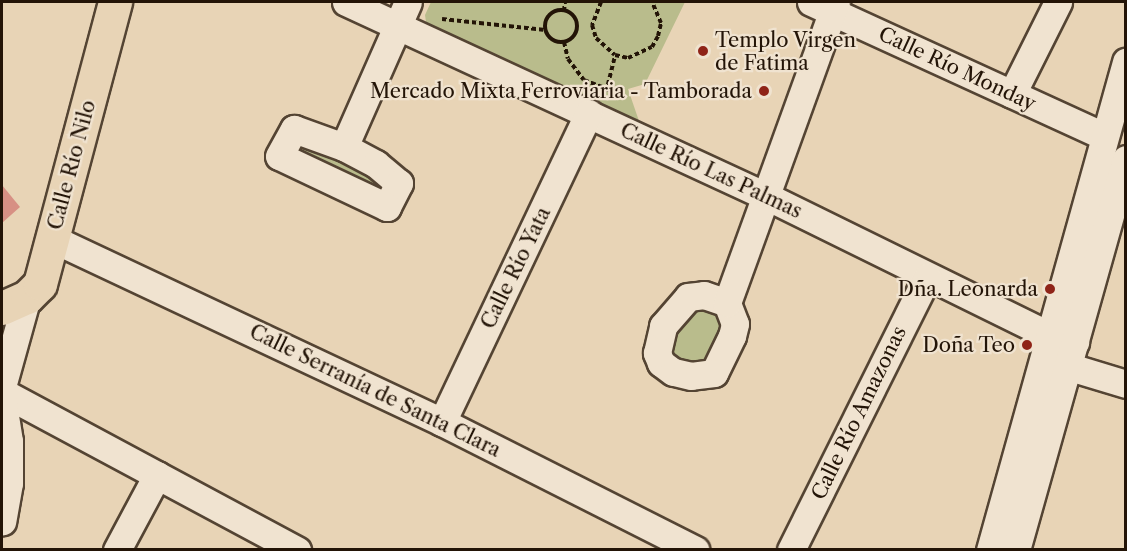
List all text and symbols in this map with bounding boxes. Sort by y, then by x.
street label: Calle Río Monday [875,22,1039,116]
place label: Templo Virgen de Fatima [715,28,857,75]
marker: Templo Virgen de Fatima [696,44,710,58]
place label: Mercado Mixta Ferroviaria - Tamborada [369,79,752,103]
marker: Mercado Mixta Ferroviaria - Tamborada [757,84,771,98]
street label: Calle Río Nilo [43,97,101,233]
street label: Calle Río Las Palmas [616,118,806,224]
street label: Calle Río Yata [476,203,556,333]
place label: Dña. Leonarda [898,277,1038,301]
marker: Dña. Leonarda [1043,282,1057,296]
street label: Calle Serranía de Santa Clara [245,320,505,462]
street label: Calle Río Amazonas [806,322,912,504]
place label: Doña Teo [922,333,1015,357]
marker: Doña Teo [1020,338,1034,352]

